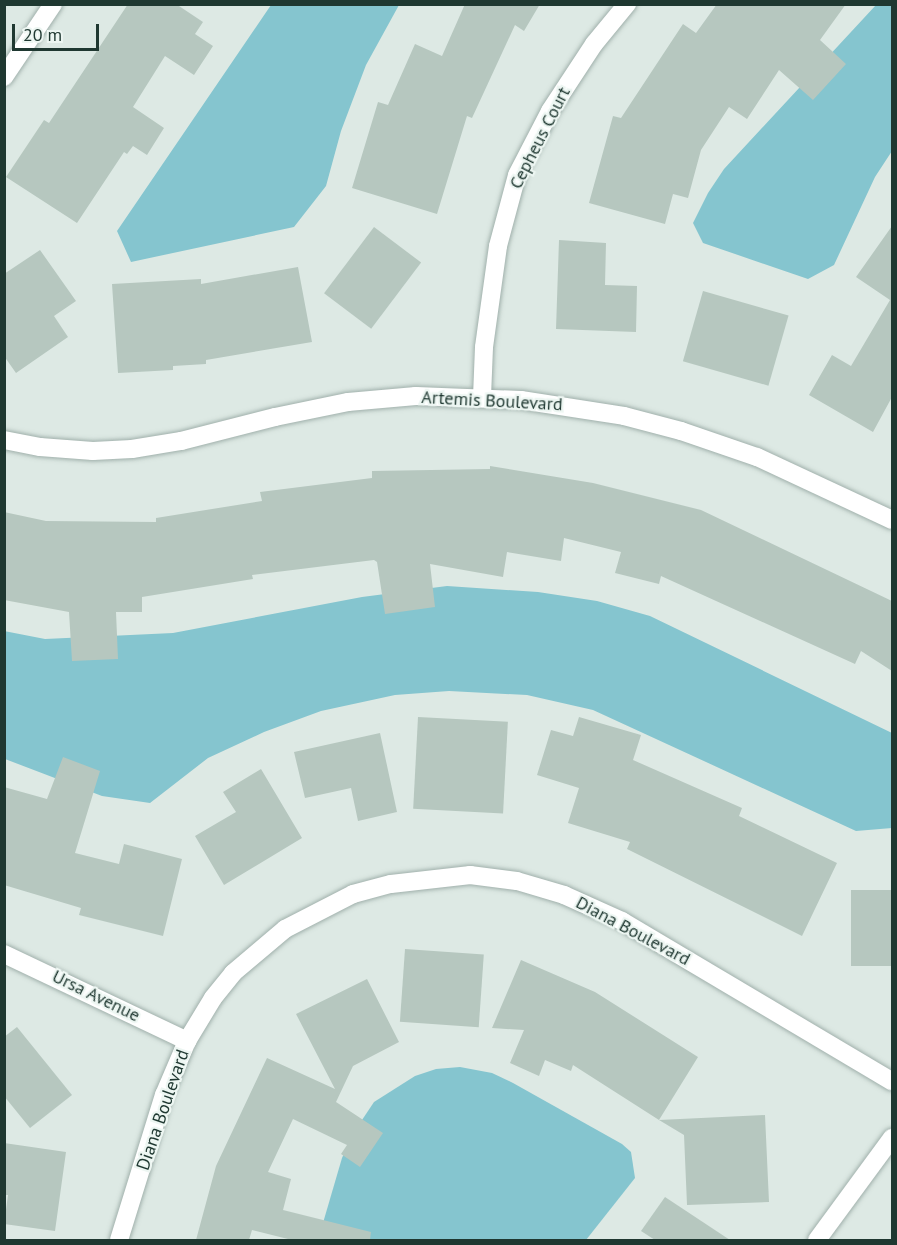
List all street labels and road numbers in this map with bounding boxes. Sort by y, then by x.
street label: Cepheus Court [505,83,575,193]
street label: Artemis Boulevard [421,387,563,415]
street label: Diana Boulevard [572,892,694,970]
street label: Ursa Avenue [48,965,144,1027]
street label: Diana Boulevard [132,1047,194,1173]

